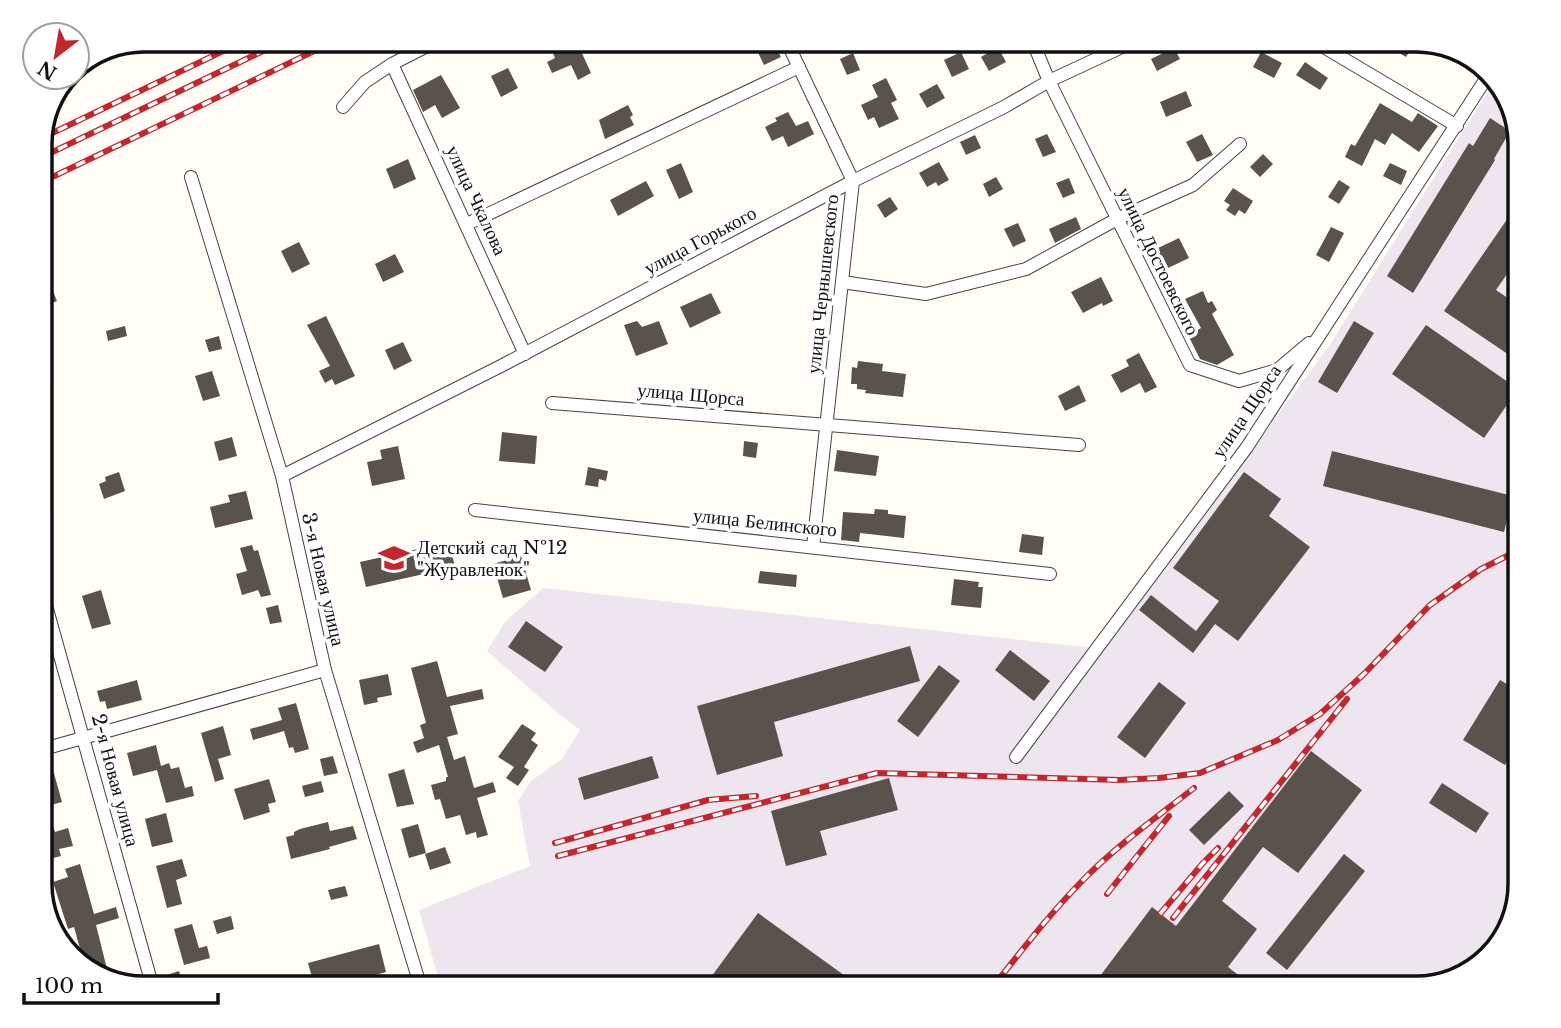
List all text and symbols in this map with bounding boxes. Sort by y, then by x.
north arrow [21,21,91,91]
text: N [34,56,61,85]
street label: улица Чкалова [441,142,512,259]
street label: улица Достоевского [1113,183,1204,339]
street label: улица Чернышевского [802,193,843,375]
street label: улица Горького [640,201,760,280]
street label: улица Щорса [1207,360,1286,462]
street label: улица Щорса [636,378,746,411]
street label: улица Белинского [692,504,838,541]
street label: 3-я Новая улица [297,510,350,649]
place label: Детский сад №12 "Журавленок" [417,536,567,581]
school or university icon: Детский сад №12 "Журавленок" [377,541,411,575]
street label: 2-я Новая улица [87,711,144,849]
scale bar [24,962,219,1006]
text: 100 m [35,973,103,999]

